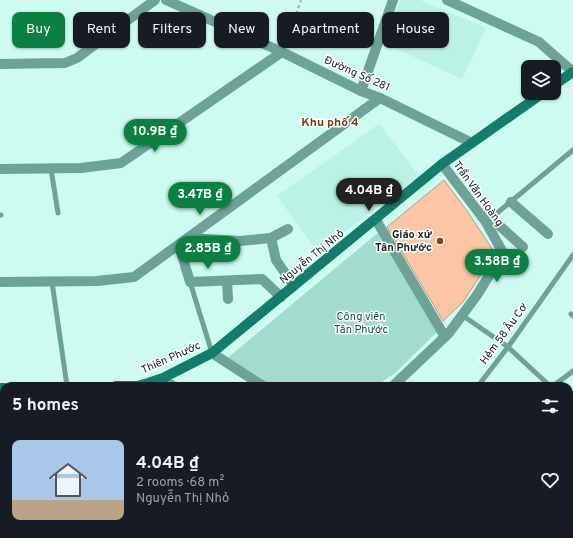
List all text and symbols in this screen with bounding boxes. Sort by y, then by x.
chip: Buy [12,12,65,48]
chip: Rent [73,12,130,48]
chip: Filters [138,12,206,48]
chip: New [214,12,269,48]
chip: Apartment [277,12,374,48]
chip: House [382,12,449,48]
street label: Đường Số 281 [322,53,392,95]
map controls [521,60,561,100]
button: layers [521,60,561,100]
district label: Khu phố 4 [301,115,359,131]
pin: 10.9B ₫ [118,119,192,153]
text: 10.9B ₫ [133,124,177,140]
street label: Trần Văn Hoàng [450,159,506,229]
pin: 4.04B ₫ [332,178,406,212]
pin: 3.47B ₫ [163,182,237,216]
text: 4.04B ₫ [345,183,393,199]
text: 3.47B ₫ [177,187,223,203]
street label: Nguyễn Thị Nhỏ [276,226,347,287]
place label: Giáo xứ Tân Phước [375,228,433,255]
pin: 2.85B ₫ [171,236,245,270]
marker: Giáo xứ Tân Phước [435,236,445,246]
text: 2.85B ₫ [185,241,231,257]
pin: 3.58B ₫ [460,249,534,283]
text: 3.58B ₫ [474,254,520,270]
street label: Hẻm 58 Âu Cơ [476,300,531,367]
park label: Công viên Tân Phước [334,310,388,337]
street label: Thiên Phước [139,339,203,377]
text: 5 homes [12,395,79,417]
icon: filters [539,395,561,417]
text: 4.04B ₫ [136,453,199,475]
icon: home [44,456,92,504]
icon: heart [539,469,561,491]
text: 2 rooms · 68 m² [136,475,224,491]
text: Nguyễn Thị Nhỏ [136,491,229,507]

